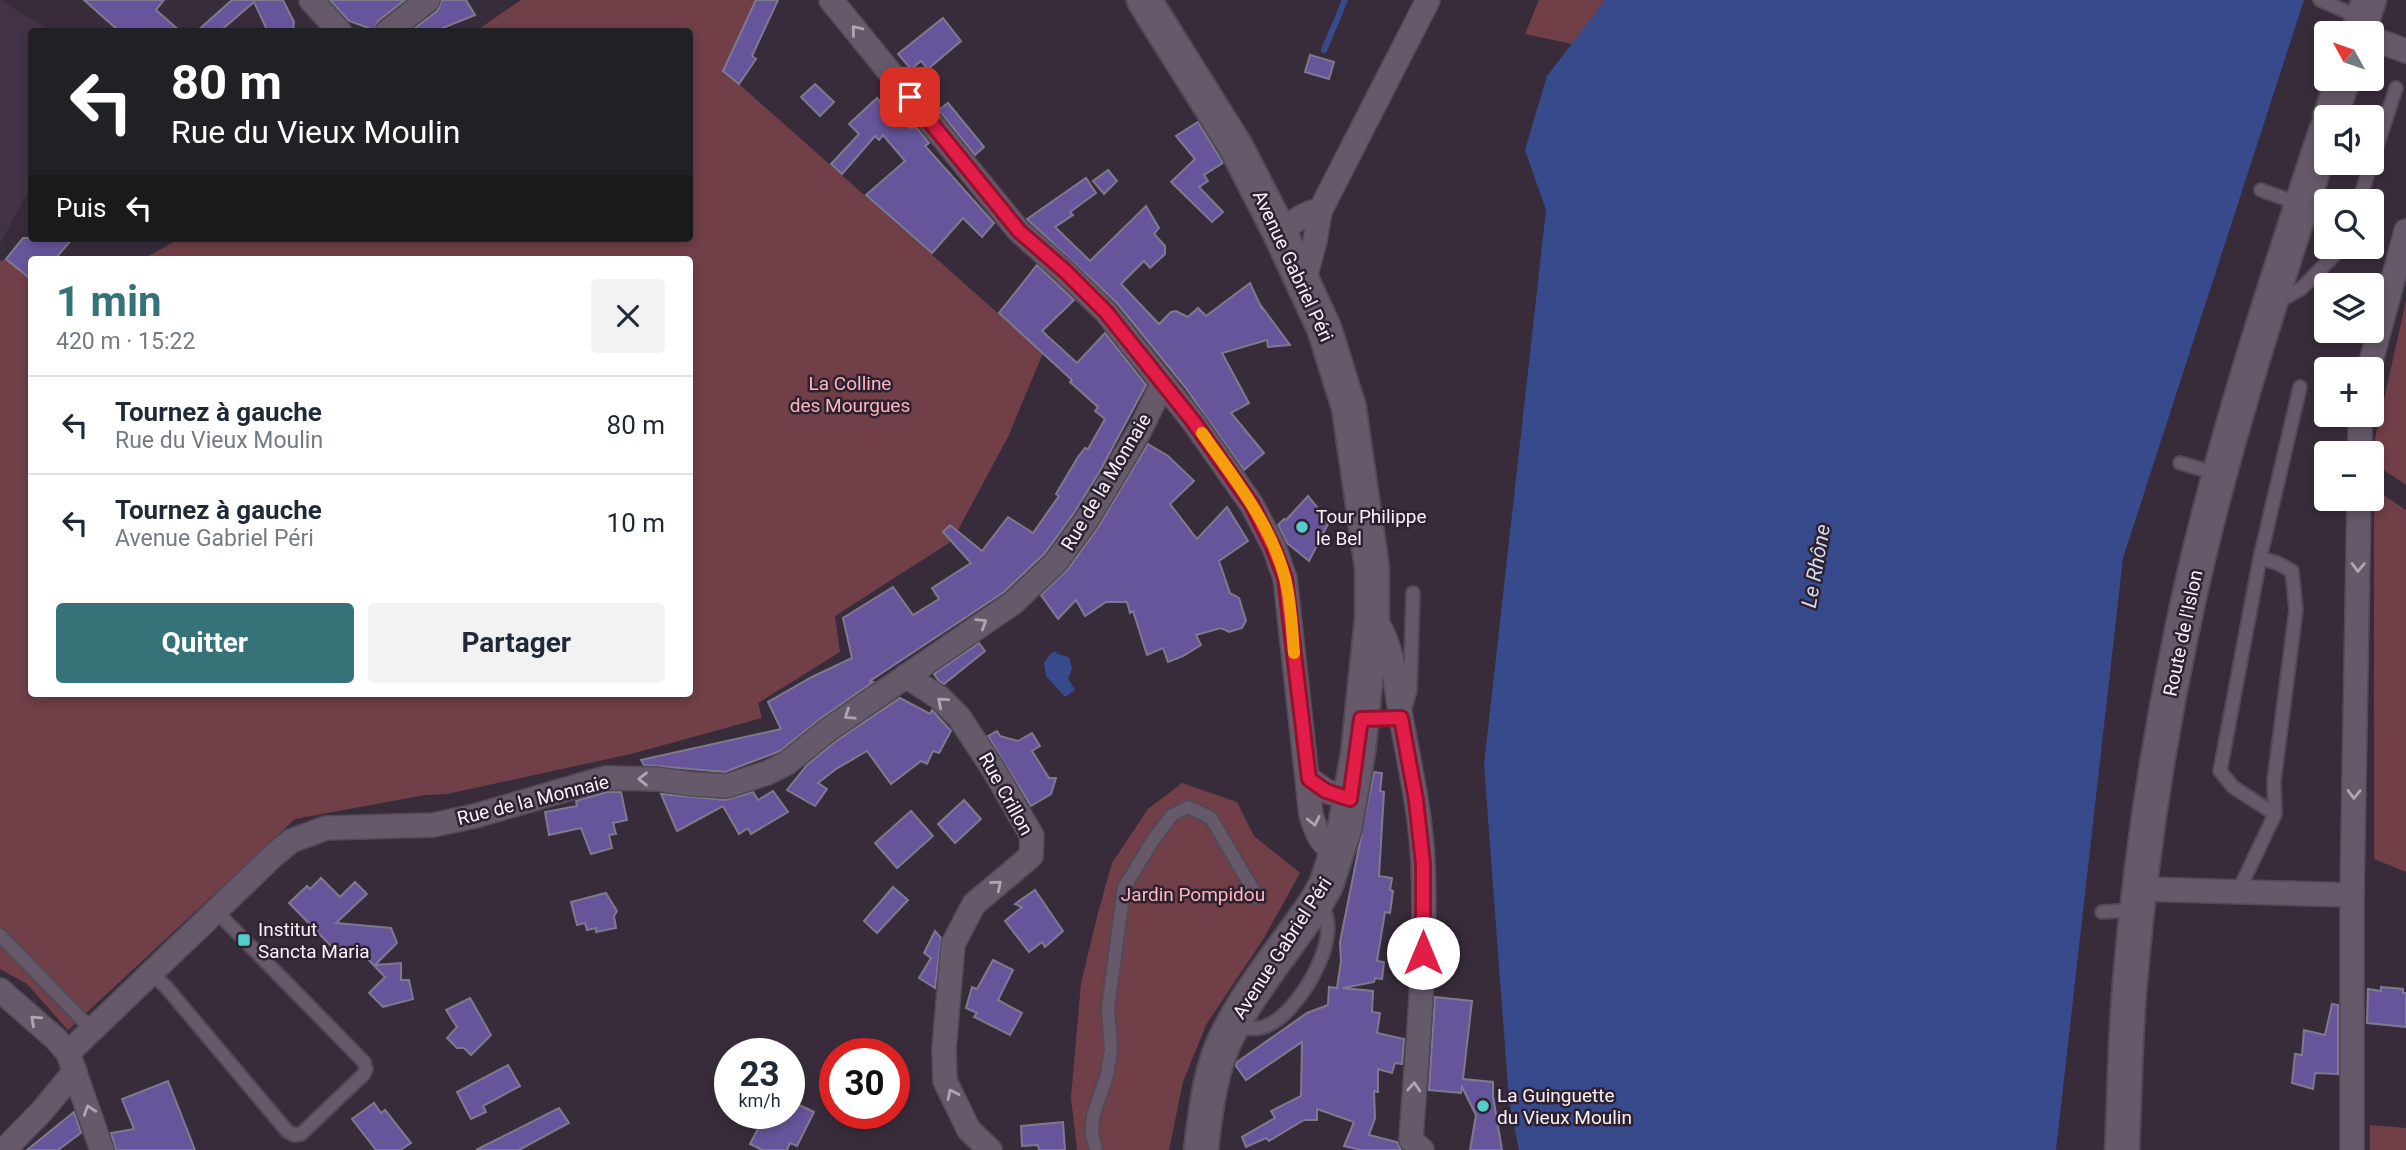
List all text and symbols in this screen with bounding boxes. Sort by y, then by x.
north arrow [2314,21,2384,91]
map controls [2314,21,2384,511]
one-way arrow [851,25,864,37]
text: 80 m [171,54,282,111]
icon: left [56,56,147,147]
pin [880,67,940,127]
icon: arrive [891,78,929,116]
button: sound [2314,105,2384,175]
text: Rue du Vieux Moulin [171,113,461,151]
street label: Avenue Gabriel Péri [1248,187,1338,345]
icon: left [120,189,158,227]
button: search [2314,189,2384,259]
text: Puis [56,193,106,223]
button: layers [2314,273,2384,343]
text: 1 min [56,277,162,326]
button: close [591,279,665,353]
text: 420 m · 15:22 [56,328,195,355]
button: + [2314,357,2384,427]
park label: La Colline des Mourgues [790,372,910,417]
text: Tournez à gauche [115,397,322,427]
icon: left [56,406,94,444]
street label: Rue de la Monnaie [1056,409,1156,555]
text: 80 m [607,410,665,440]
text: Rue du Vieux Moulin [115,427,323,454]
button: − [2314,441,2384,511]
text: Tournez à gauche [115,495,322,525]
icon: left [56,504,94,542]
place label: Tour Philippe le Bel [1316,505,1427,550]
text: 10 m [607,508,665,538]
marker: Tour Philippe le Bel [1294,519,1310,535]
water label: Le Rhône [1797,522,1835,610]
text: Avenue Gabriel Péri [115,525,314,552]
one-way arrow [2350,562,2366,573]
street label: Route de l'Islon [2158,568,2208,698]
button: Quitter [56,603,354,683]
button: Partager [368,603,665,683]
one-way arrow [974,619,987,632]
one-way arrow [938,697,950,710]
one-way arrow [844,707,857,720]
street label: Rue Crillon [974,749,1038,839]
street label: Rue de la Monnaie [455,770,611,830]
one-way arrow [637,771,648,787]
one-way arrow [2346,790,2362,800]
one-way arrow [1306,815,1320,827]
street label: Avenue Gabriel Péri [1228,873,1336,1023]
one-way arrow [989,881,1002,893]
park label: Jardin Pompidou [1121,883,1265,906]
position arrow [1386,916,1460,990]
place label: Institut Sancta Maria [258,918,370,963]
marker: Institut Sancta Maria [236,932,252,948]
one-way arrow [30,1016,43,1028]
speed limit sign: 30 [819,1038,910,1129]
text: 23 [739,1054,780,1095]
one-way arrow [1406,1081,1421,1092]
place label: La Guinguette du Vieux Moulin [1497,1084,1632,1129]
one-way arrow [946,1089,960,1101]
text: km/h [738,1090,781,1111]
marker: La Guinguette du Vieux Moulin [1475,1098,1491,1114]
one-way arrow [83,1105,97,1117]

